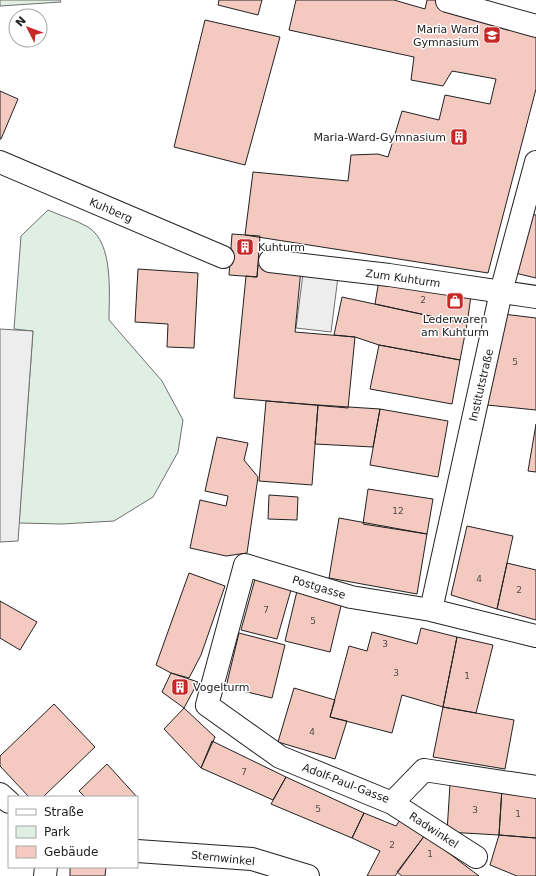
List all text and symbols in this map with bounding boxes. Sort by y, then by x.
north arrow [8,8,48,48]
text: N [13,14,29,29]
place label: Maria Ward Gymnasium [413,23,479,49]
school or university icon: Maria Ward Gymnasium [482,25,502,45]
building icon: Maria-Ward-Gymnasium [449,127,469,147]
place label: Maria-Ward-Gymnasium [313,131,446,144]
street label: Kuhberg [87,196,134,225]
building icon: Kuhturm [235,237,255,257]
place label: Kuhturm [258,241,305,254]
street label: Zum Kuhturm [365,267,441,290]
shop icon: Lederwaren am Kuhturm [445,291,465,311]
house number: 2 [420,295,426,305]
place label: Lederwaren am Kuhturm [421,313,489,339]
street label: Institutstraße [467,347,496,423]
house number: 5 [512,357,518,367]
house number: 12 [392,506,404,516]
street label: Postgasse [291,573,347,602]
house number: 4 [476,574,482,584]
house number: 2 [516,585,522,595]
house number: 7 [263,605,269,615]
house number: 5 [310,616,316,626]
house number: 3 [382,639,388,649]
house number: 3 [393,668,399,678]
house number: 1 [464,671,470,681]
building icon: Vogelturm [170,677,190,697]
place label: Vogelturm [193,681,250,694]
house number: 4 [309,727,315,737]
street label: Adolf-Paul-Gasse [300,761,391,806]
house number: 7 [241,767,247,777]
legend [8,796,138,868]
house number: 5 [315,804,321,814]
text: Straße [44,805,84,819]
house number: 3 [472,805,478,815]
house number: 1 [515,809,521,819]
street label: Radwinkel [407,810,461,851]
text: Park [44,825,70,839]
house number: 2 [389,840,395,850]
text: Gebäude [44,845,98,859]
street label: Sternwinkel [190,849,256,868]
house number: 1 [427,849,433,859]

